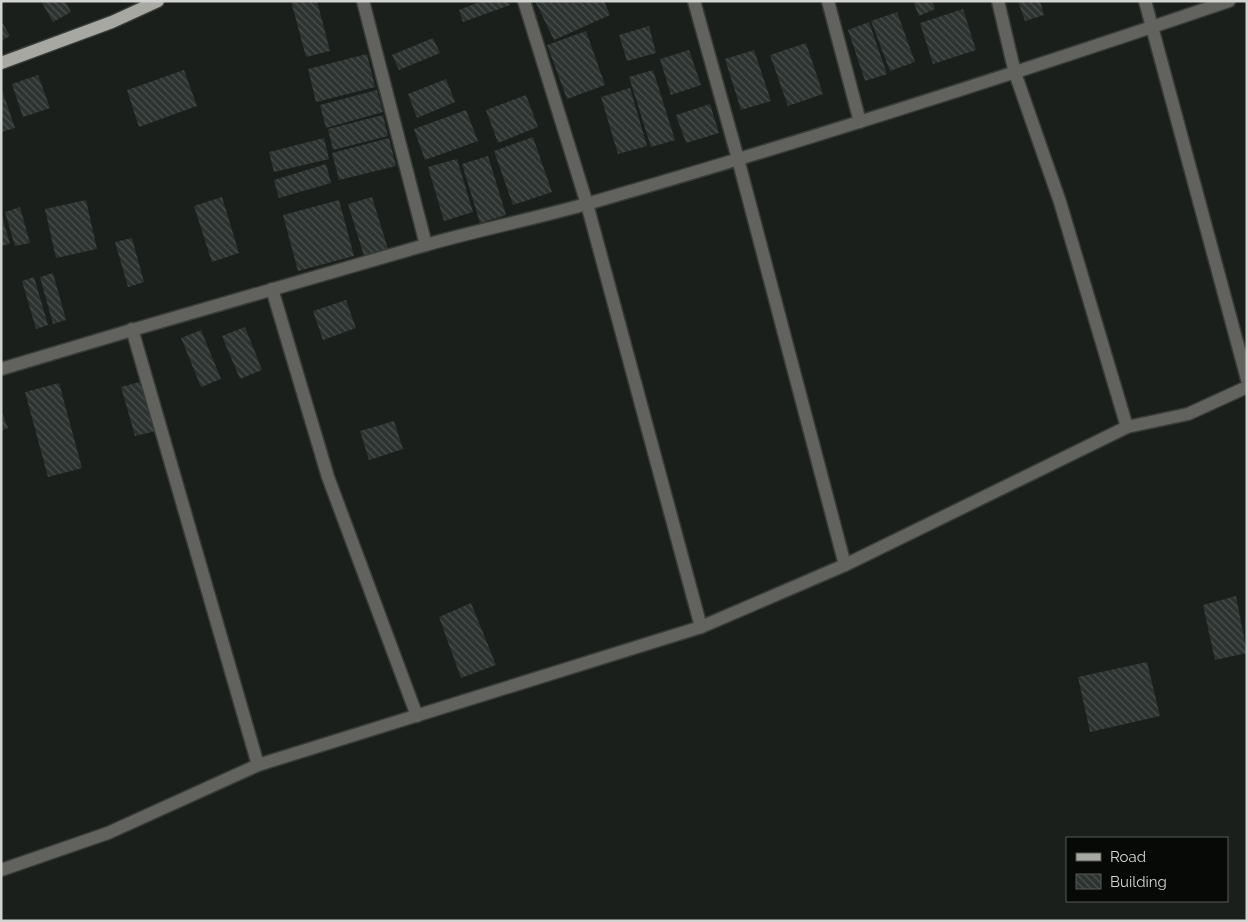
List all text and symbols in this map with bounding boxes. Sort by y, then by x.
legend [1066,837,1228,902]
text: Road [1110,848,1146,866]
text: Building [1110,873,1167,891]

